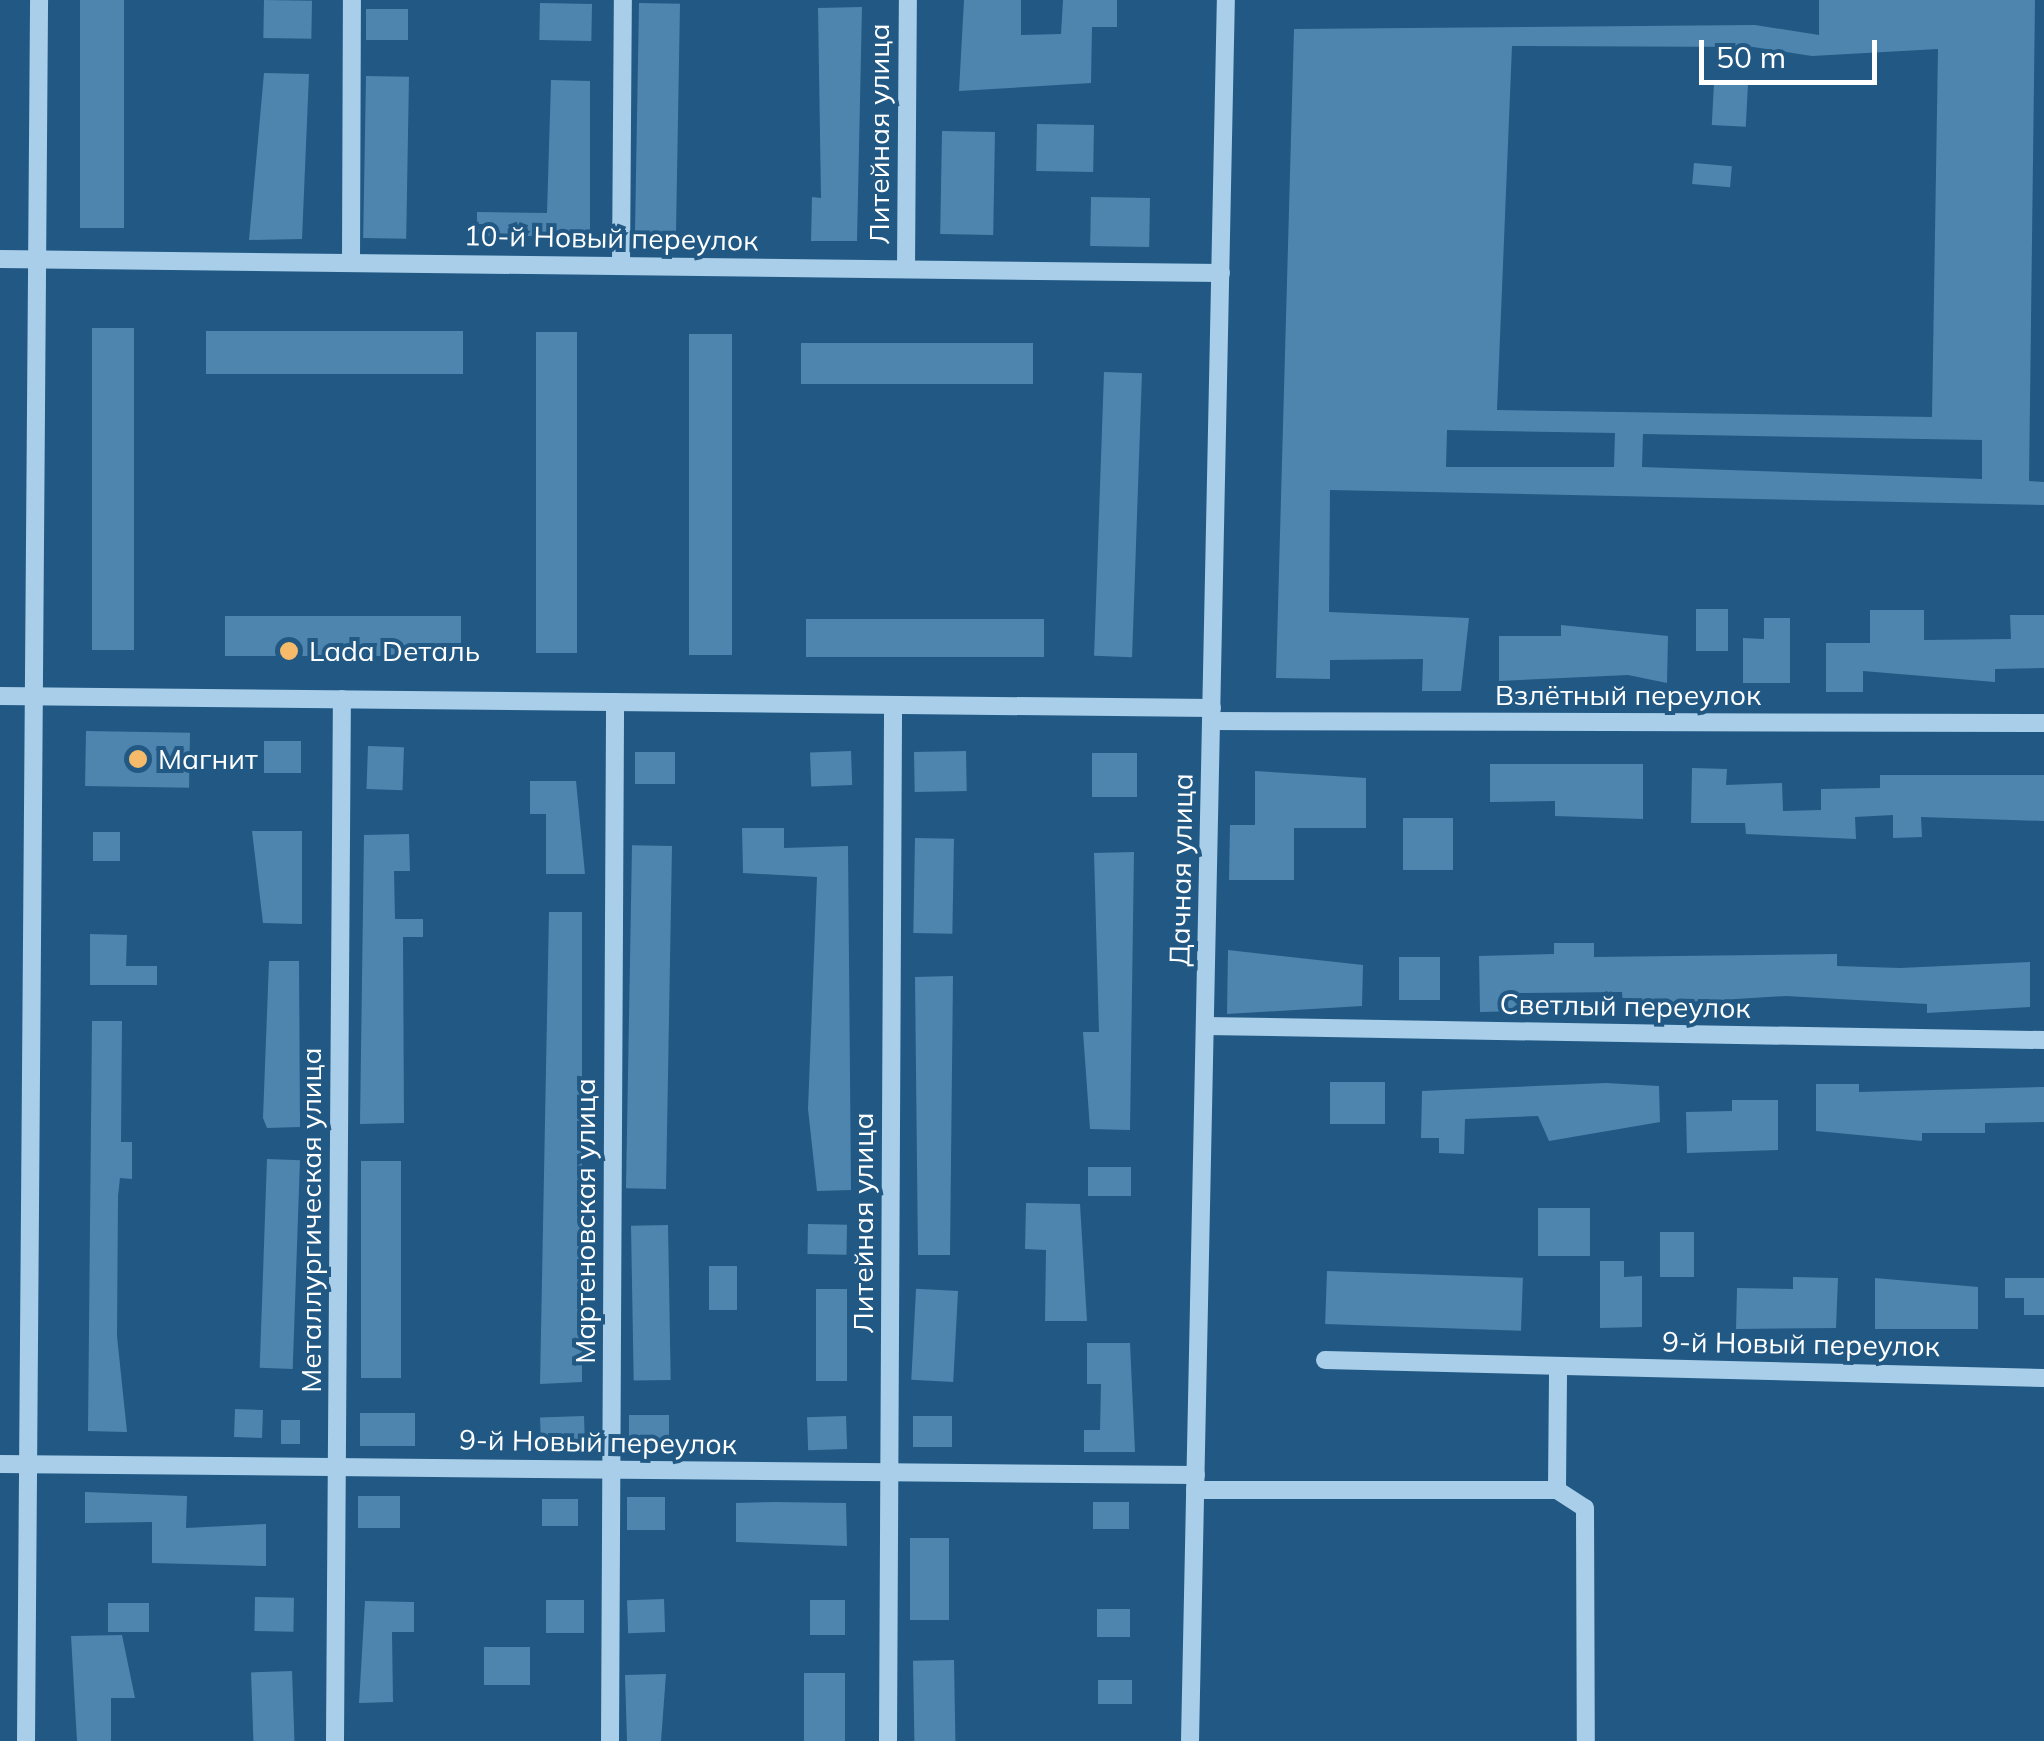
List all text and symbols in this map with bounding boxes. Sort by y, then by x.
scale bar [1704,20,1882,82]
street label: Литейная улица [862,24,896,244]
text: 50 m [1716,38,1786,76]
street label: 10-й Новый переулок [464,219,758,257]
place label: Lada Dеталь [309,634,480,668]
marker: Lada Dеталь [278,640,300,662]
street label: Взлётный переулок [1495,678,1761,712]
place label: Магнит [158,742,258,776]
marker: Магнит [127,748,149,770]
street label: Дачная улица [1163,773,1199,967]
street label: Светлый переулок [1499,987,1751,1025]
street label: Металлургическая улица [294,1047,328,1393]
street label: Мартеновская улица [568,1078,602,1364]
street label: Литейная улица [846,1113,880,1333]
street label: 9-й Новый переулок [1662,1325,1940,1363]
street label: 9-й Новый переулок [459,1423,737,1461]

